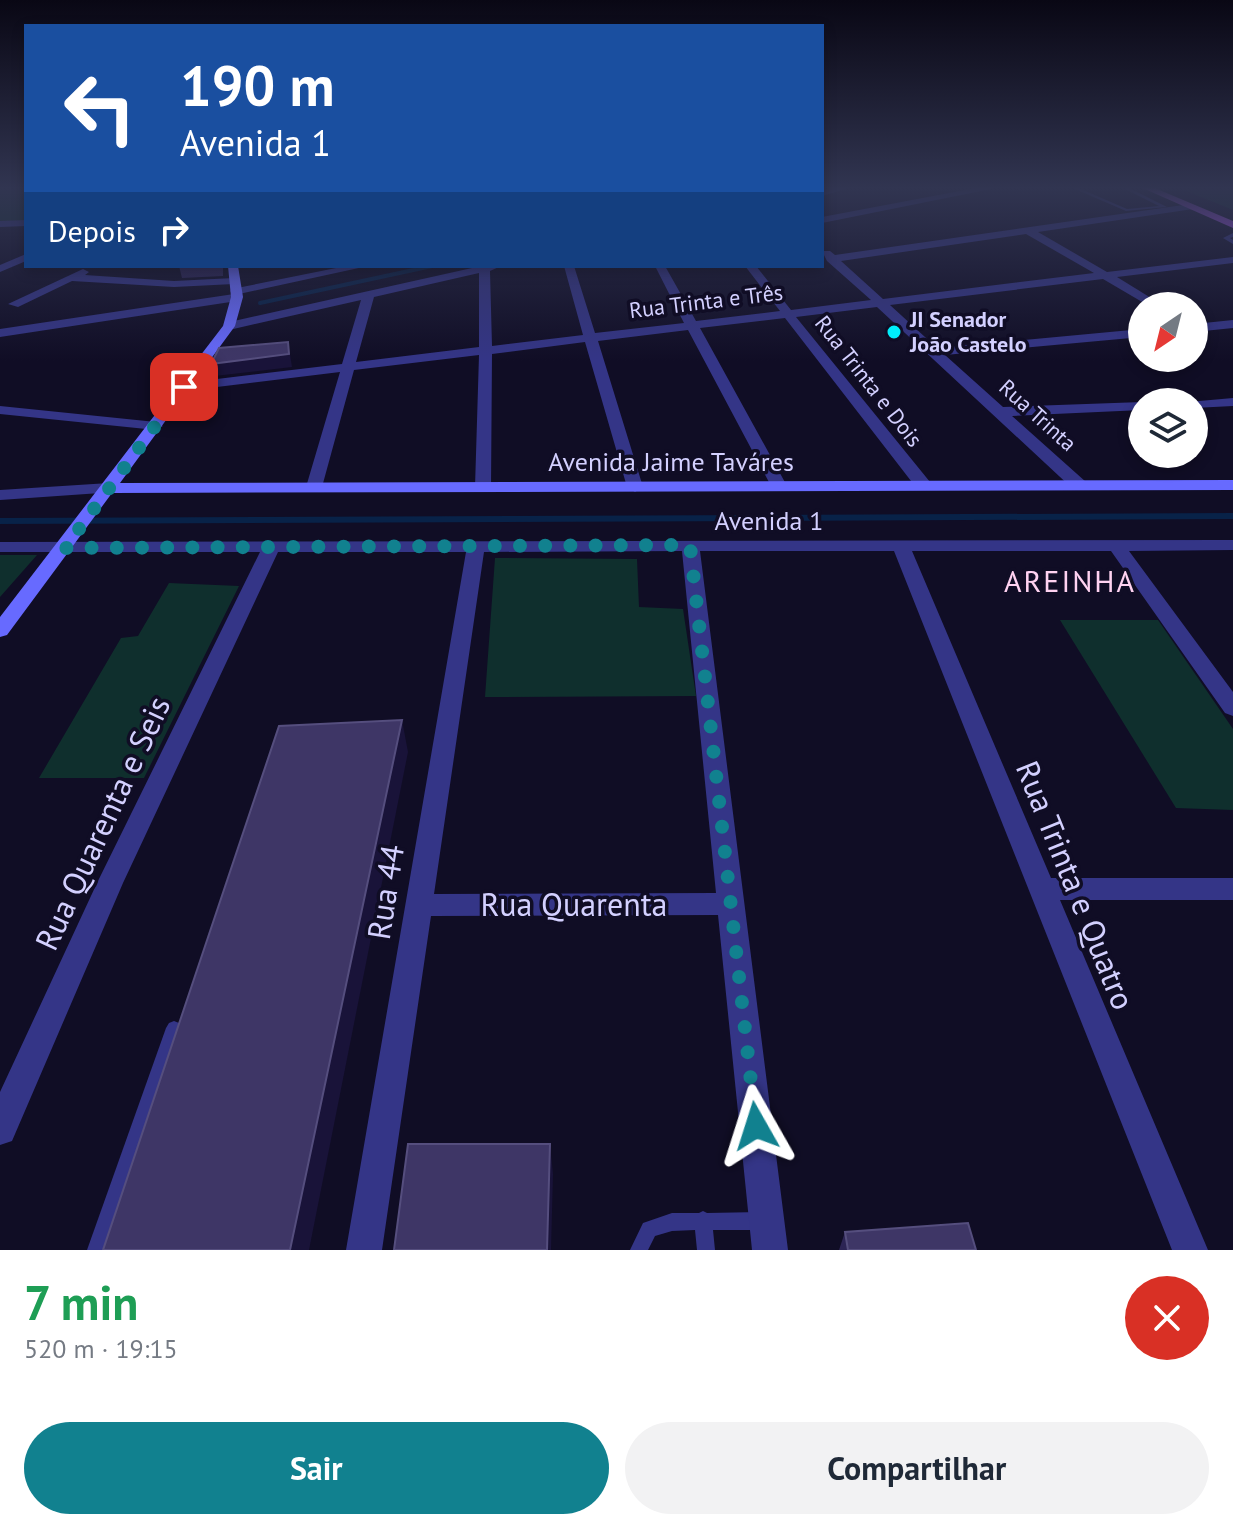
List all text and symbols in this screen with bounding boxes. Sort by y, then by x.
text: 190 m [180,49,335,121]
icon: left [48,56,152,160]
text: Avenida 1 [180,119,331,166]
icon: right [152,208,196,252]
text: Depois [48,211,136,250]
street label: Rua Trinta e Três [628,278,784,324]
north arrow [1128,292,1208,372]
map controls [1128,292,1208,468]
place label: JI Senador João Castelo [909,305,1027,358]
street label: Rua Trinta e Dois [809,310,929,452]
marker: JI Senador João Castelo [885,323,903,341]
pin [150,353,218,421]
icon: arrive [162,365,206,409]
street label: Rua Trinta [994,373,1082,457]
button: layers [1128,388,1208,468]
street label: Avenida Jaime Taváres [548,445,794,478]
street label: Avenida 1 [715,504,823,537]
district label: AREINHA [1004,561,1136,600]
street label: Rua Quarenta e Seis [25,689,179,957]
street label: Rua Trinta e Quatro [1007,754,1145,1016]
street label: Rua 44 [357,842,413,942]
street label: Rua Quarenta [481,883,667,925]
position arrow [714,1084,798,1168]
text: 7 min [24,1271,138,1333]
button: close [1125,1276,1209,1360]
text: 520 m · 19:15 [24,1332,178,1365]
button: Sair [24,1422,609,1514]
button: Compartilhar [625,1422,1209,1514]

